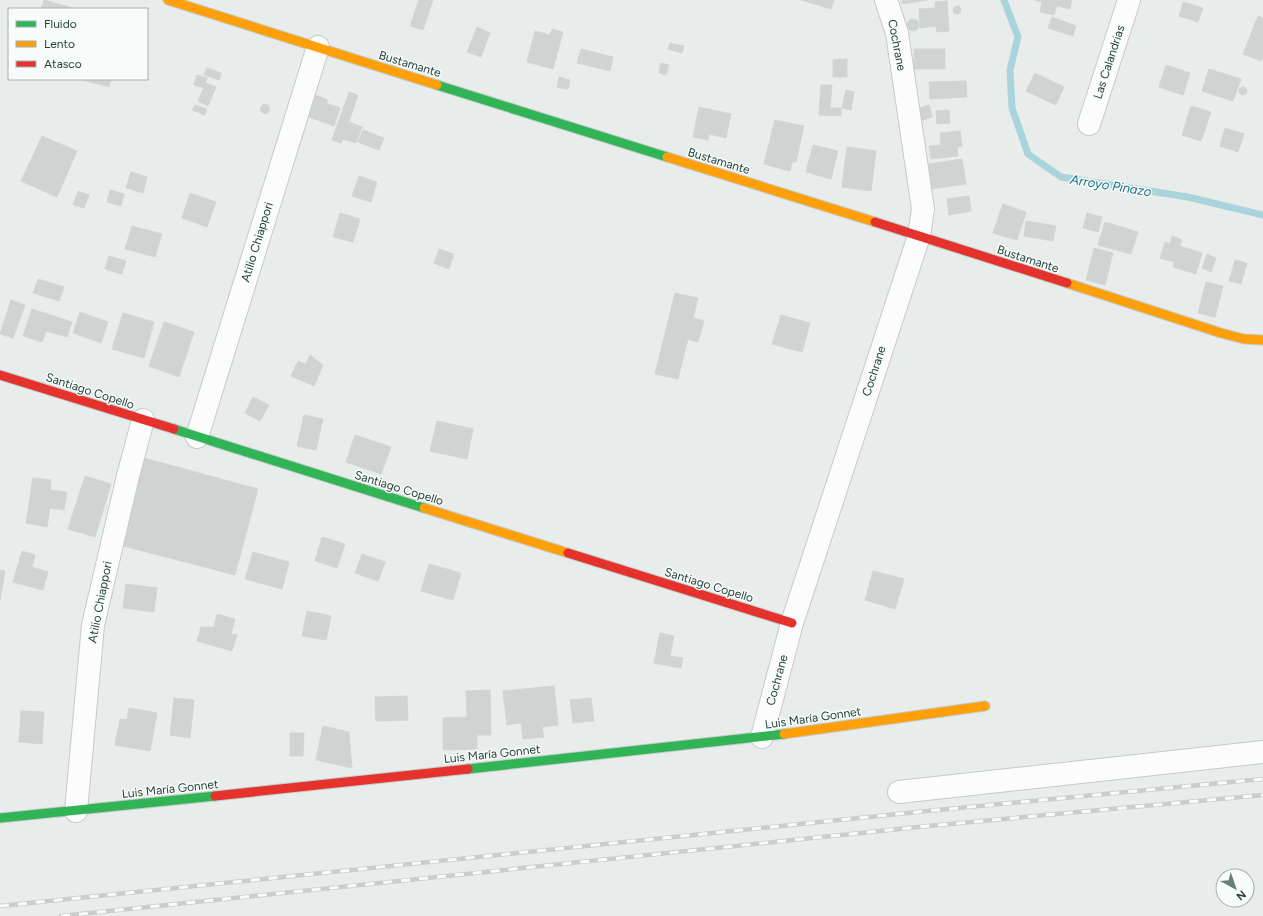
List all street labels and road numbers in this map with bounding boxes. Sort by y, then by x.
street label: Cochrane [885,18,909,72]
street label: Las Calandrias [1090,23,1128,101]
street label: Bustamante [377,48,443,80]
street label: Bustamante [686,145,752,177]
street label: Atilio Chiappori [238,200,276,284]
street label: Bustamante [995,242,1061,276]
street label: Cochrane [859,344,889,398]
street label: Santiago Copello [44,370,136,412]
street label: Santiago Copello [353,468,445,508]
street label: Atilio Chiappori [85,560,115,644]
street label: Santiago Copello [663,565,755,605]
street label: Cochrane [763,653,791,707]
street label: Luis María Gonnet [764,704,862,732]
street label: Luis María Gonnet [443,742,541,766]
street label: Luis María Gonnet [121,777,219,801]

